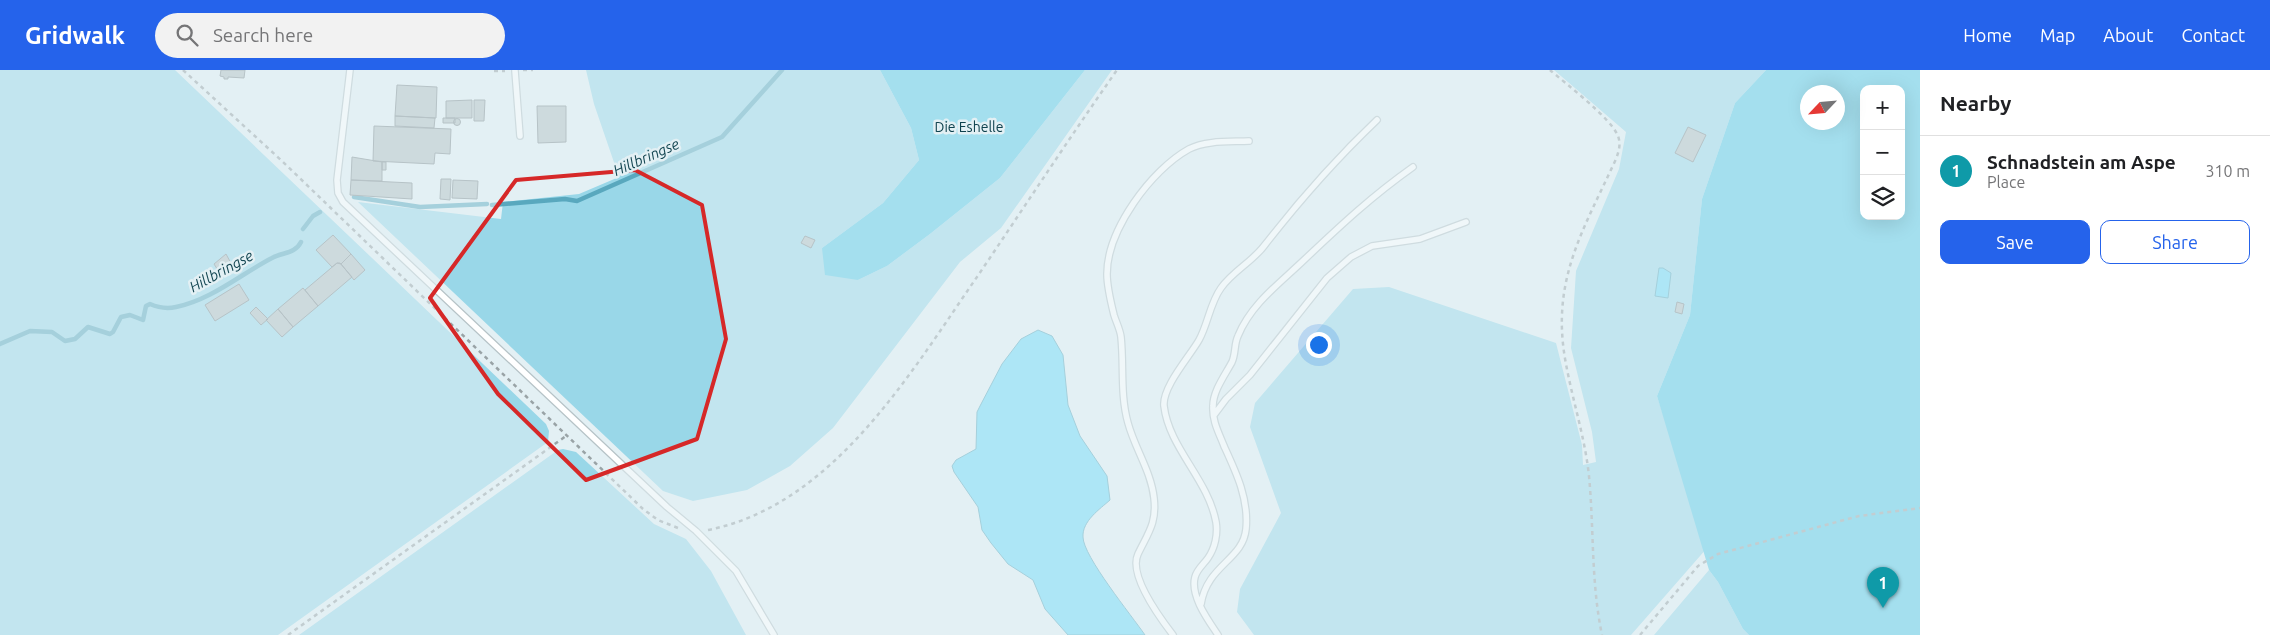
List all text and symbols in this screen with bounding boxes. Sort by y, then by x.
search box [155,13,505,58]
icon: search [173,21,201,49]
text: Gridwalk [25,22,125,49]
text: Search here [213,24,313,46]
text: Home [1963,25,2012,45]
text: Map [2040,25,2075,45]
text: About [2103,25,2153,45]
text: Contact [2181,25,2245,45]
north arrow [1800,85,1845,130]
map controls [1860,85,1905,220]
button: + [1860,85,1905,130]
text: Nearby [1940,91,2011,115]
park label: Die Eshelle [935,119,1003,135]
button: − [1860,130,1905,175]
water label: Hillbringse [610,135,682,179]
text: Schnadstein am Aspe [1987,151,2176,173]
text: 1 [1951,162,1961,180]
text: 310 m [2205,162,2250,180]
text: Place [1987,173,2025,191]
button: layers [1860,175,1905,220]
button: Save [1940,220,2090,264]
button: Share [2100,220,2250,264]
water label: Hillbringse [186,246,256,295]
your location [1306,332,1332,358]
pin: 1 [1867,567,1899,608]

